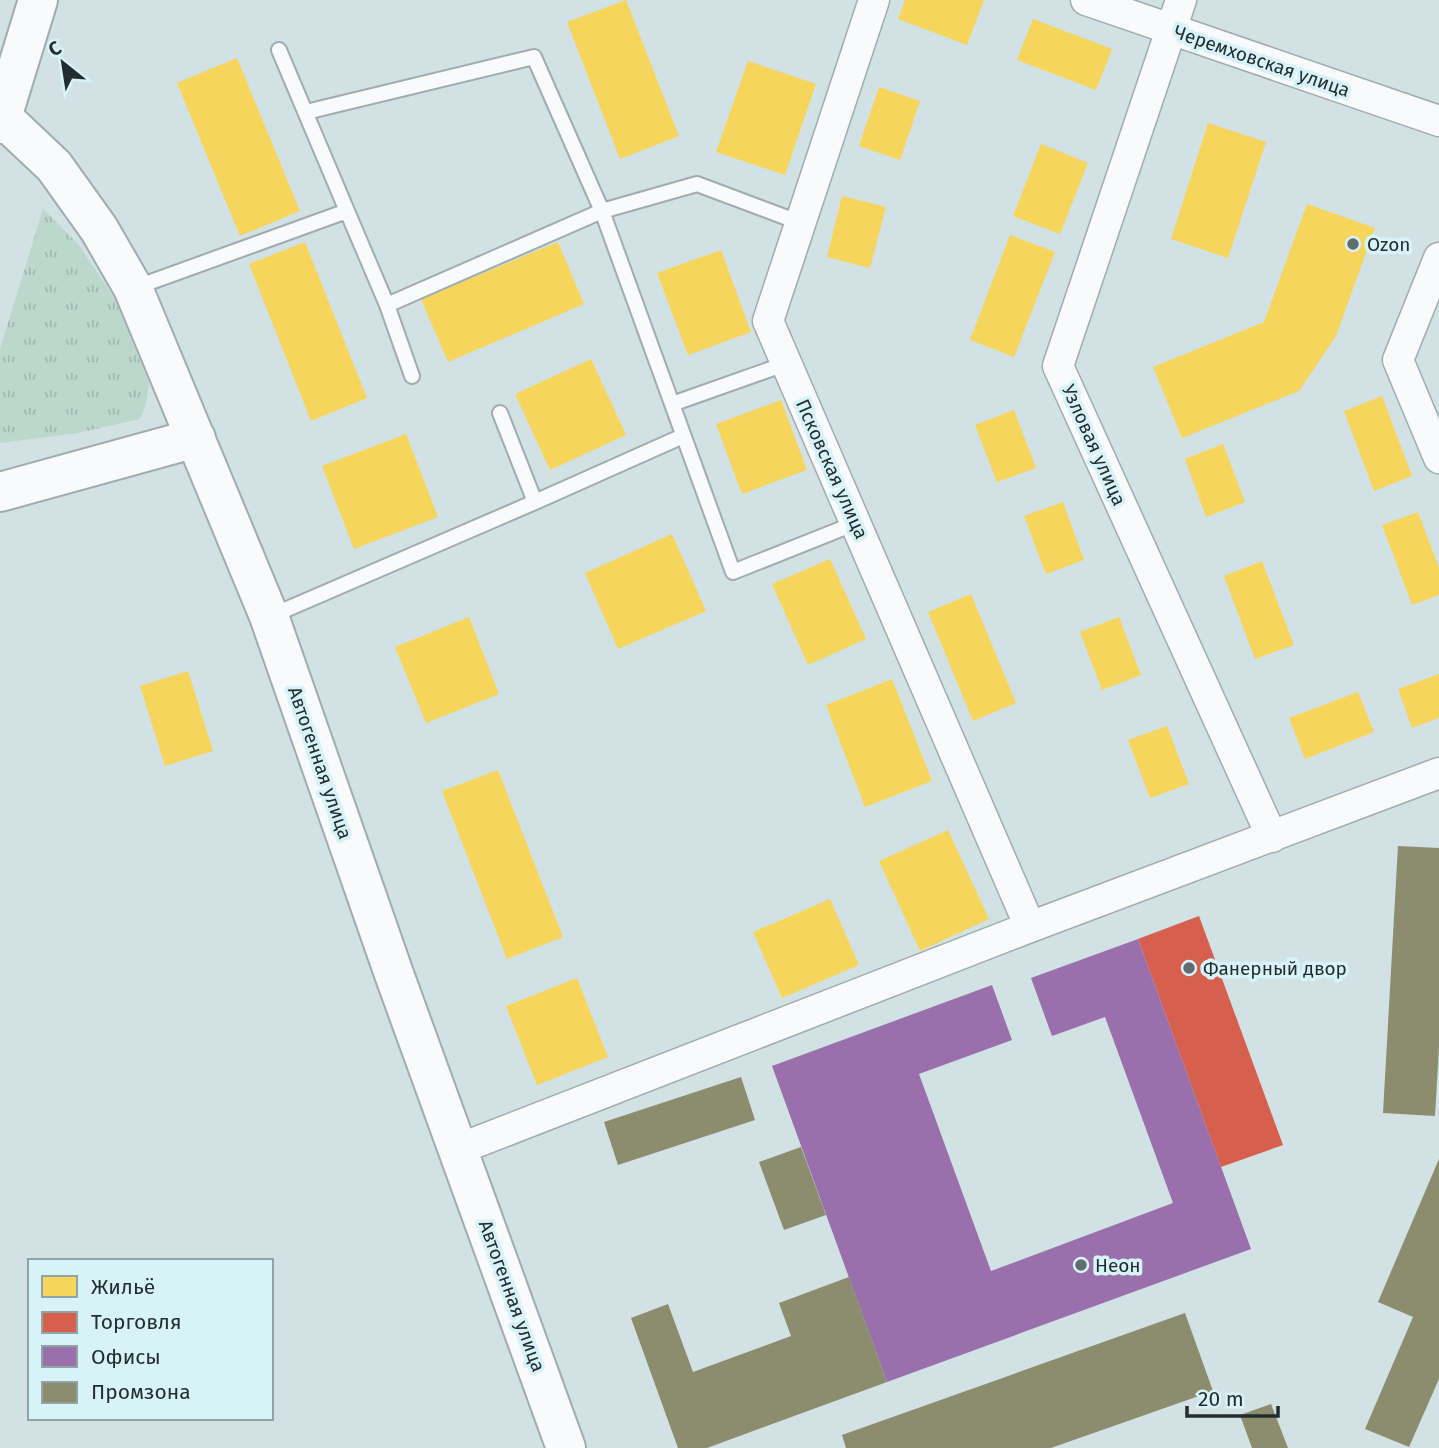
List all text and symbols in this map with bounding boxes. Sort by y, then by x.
street label: Черемховская улица [1171,20,1353,102]
north arrow [28,28,98,98]
text: С [44,36,65,61]
place label: Ozon [1367,233,1410,256]
marker: Ozon [1345,236,1361,252]
street label: Узловая улица [1057,381,1131,509]
street label: Псковская улица [791,395,873,543]
street label: Автогенная улица [283,684,357,842]
place label: Фанерный двор [1203,957,1347,980]
marker: Фанерный двор [1181,960,1197,976]
street label: Автогенная улица [474,1217,550,1375]
place label: Неон [1095,1254,1141,1277]
marker: Неон [1073,1257,1089,1273]
legend [28,1259,273,1420]
text: Жильё [91,1274,155,1300]
text: Торговля [91,1309,182,1335]
text: Офисы [91,1344,161,1370]
scale bar [1187,1374,1278,1418]
text: Промзона [91,1379,191,1405]
text: 20 m [1198,1386,1244,1412]

